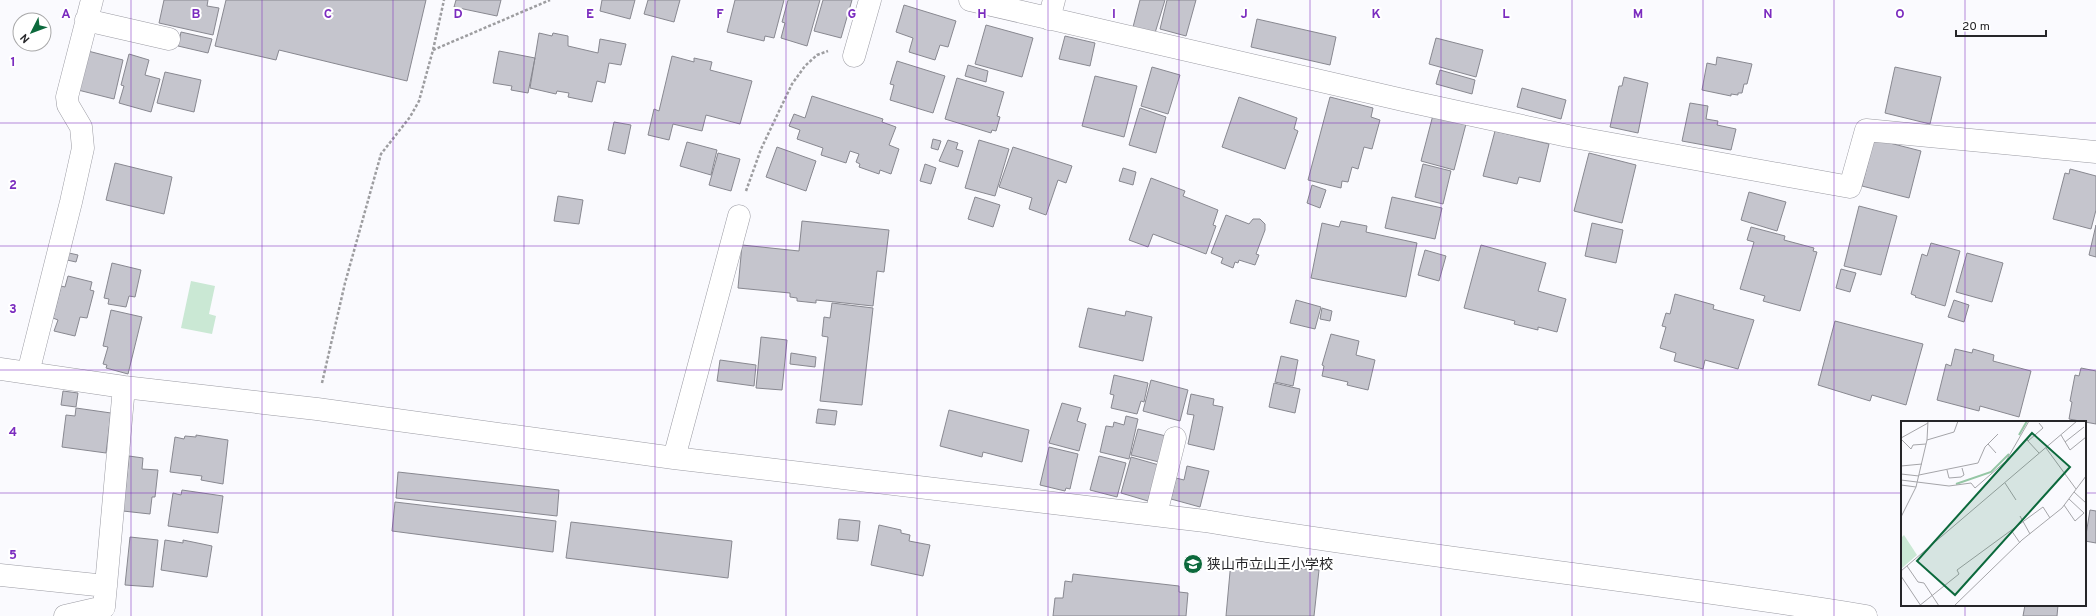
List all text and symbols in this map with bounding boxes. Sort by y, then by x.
text: A [61,7,71,23]
text: B [192,7,201,23]
text: C [324,7,332,23]
text: D [453,7,463,23]
text: E [586,7,594,23]
text: F [716,7,724,23]
text: G [848,7,857,23]
text: H [977,7,987,23]
text: I [1112,7,1116,23]
text: J [1240,7,1248,23]
text: K [1371,7,1381,23]
text: L [1502,7,1510,23]
text: M [1633,7,1643,23]
text: N [1763,7,1773,23]
text: O [1895,7,1905,23]
north arrow [12,12,52,52]
scale bar [1956,12,2046,38]
text: 20 m [1962,19,1990,35]
text: N [17,30,33,46]
text: 1 [10,55,16,71]
text: 2 [9,178,17,194]
text: 3 [9,302,17,318]
inset map [1901,421,2086,606]
text: 4 [9,425,17,441]
text: 5 [9,548,17,564]
school or university icon: 狭山市立山王小学校 [1182,553,1204,575]
place label: 狭山市立山王小学校 [1207,557,1333,574]

